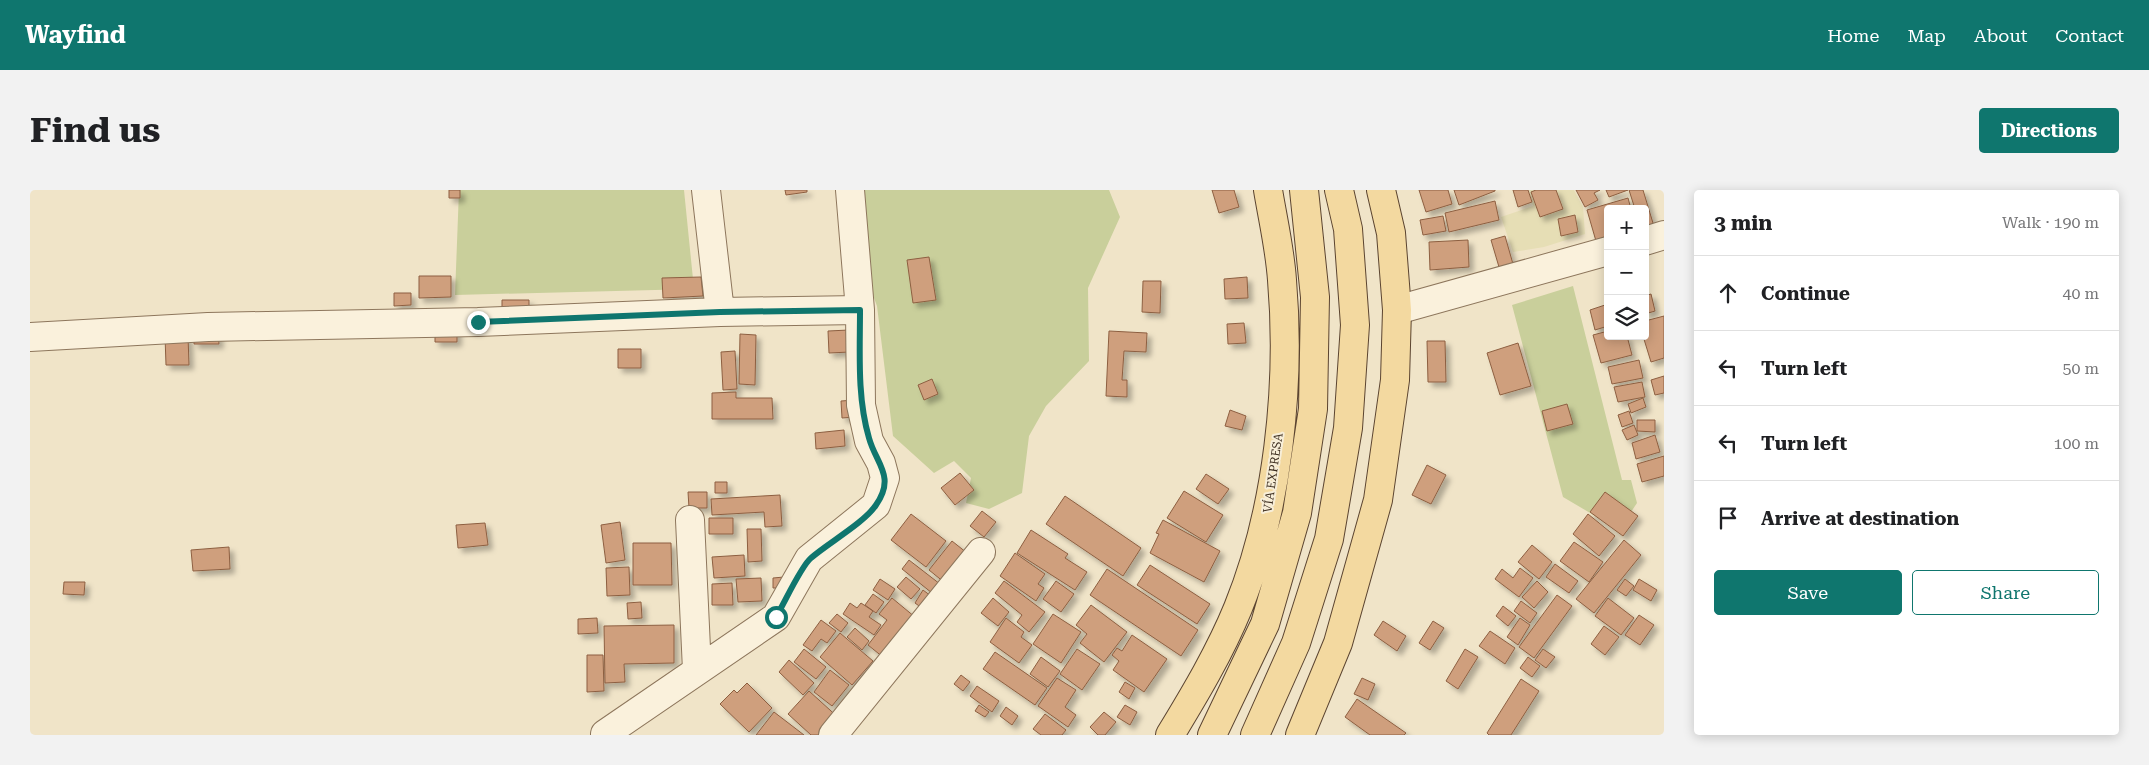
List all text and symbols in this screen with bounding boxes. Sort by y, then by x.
text: Wayfind [25,21,126,49]
text: Home [1827,25,1879,46]
text: Map [1907,25,1946,46]
text: About [1974,25,2027,46]
text: Contact [2055,25,2124,46]
button: Directions [1979,108,2119,153]
text: Find us [30,110,160,151]
map controls [1604,205,1649,340]
button: + [1604,205,1649,250]
text: 3 min [1714,211,1772,235]
text: Walk · 190 m [2002,213,2099,232]
button: − [1604,250,1649,295]
icon: ahead [1714,279,1742,307]
text: Continue [1761,282,1850,305]
text: 40 m [2062,284,2099,303]
button: layers [1604,295,1649,340]
route end [467,311,490,334]
icon: left [1714,354,1742,382]
text: Turn left [1761,357,1847,380]
text: 50 m [2062,359,2099,378]
icon: left [1714,429,1742,457]
street label: VÍA EXPRESA [1260,432,1286,514]
text: Turn left [1761,432,1847,455]
text: 100 m [2053,434,2099,453]
icon: arrive [1714,504,1742,532]
text: Arrive at destination [1761,507,1959,530]
button: Save [1714,570,1902,615]
button: Share [1912,570,2099,615]
route start [765,606,788,629]

